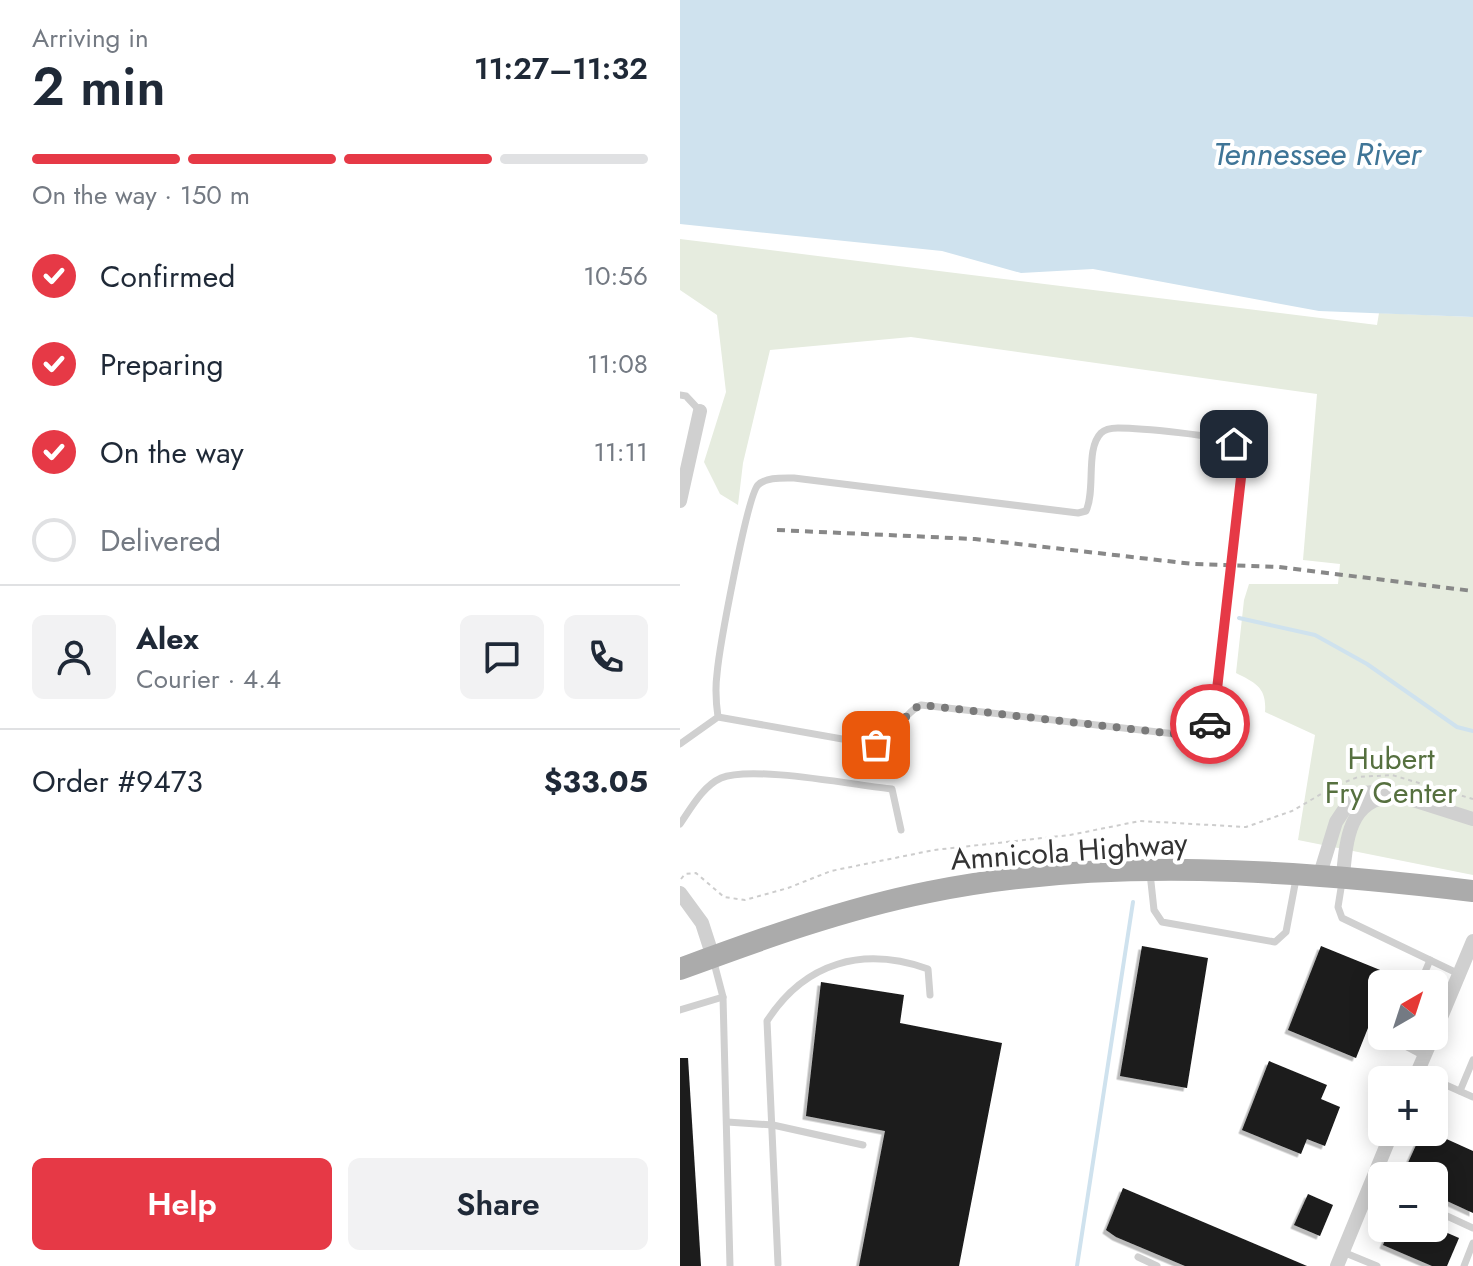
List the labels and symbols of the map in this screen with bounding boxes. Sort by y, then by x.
water label: Tennessee River [1213,131,1423,177]
pin [1200,410,1268,478]
courier [1170,684,1250,764]
pin [842,711,910,779]
park label: Hubert Fry Center [1325,737,1458,814]
street label: Amnicola Highway [949,821,1190,881]
north arrow [1368,970,1448,1050]

